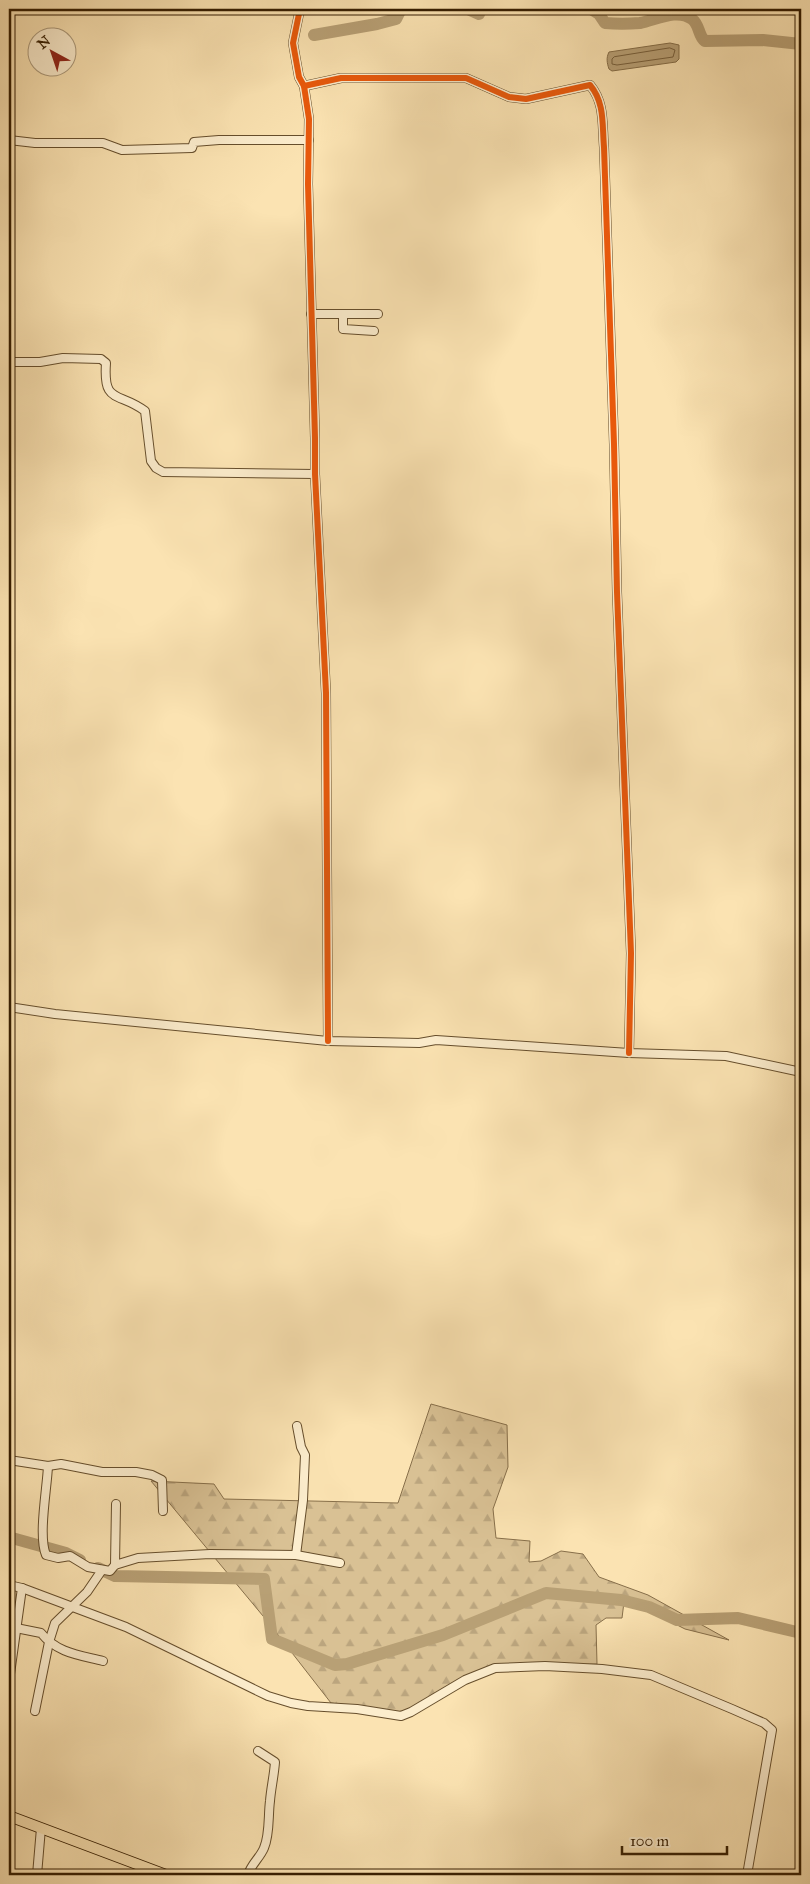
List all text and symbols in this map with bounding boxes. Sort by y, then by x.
north arrow [28,28,78,78]
text: N [34,32,54,53]
scale bar [622,1824,728,1856]
text: 100 m [630,1832,670,1850]

